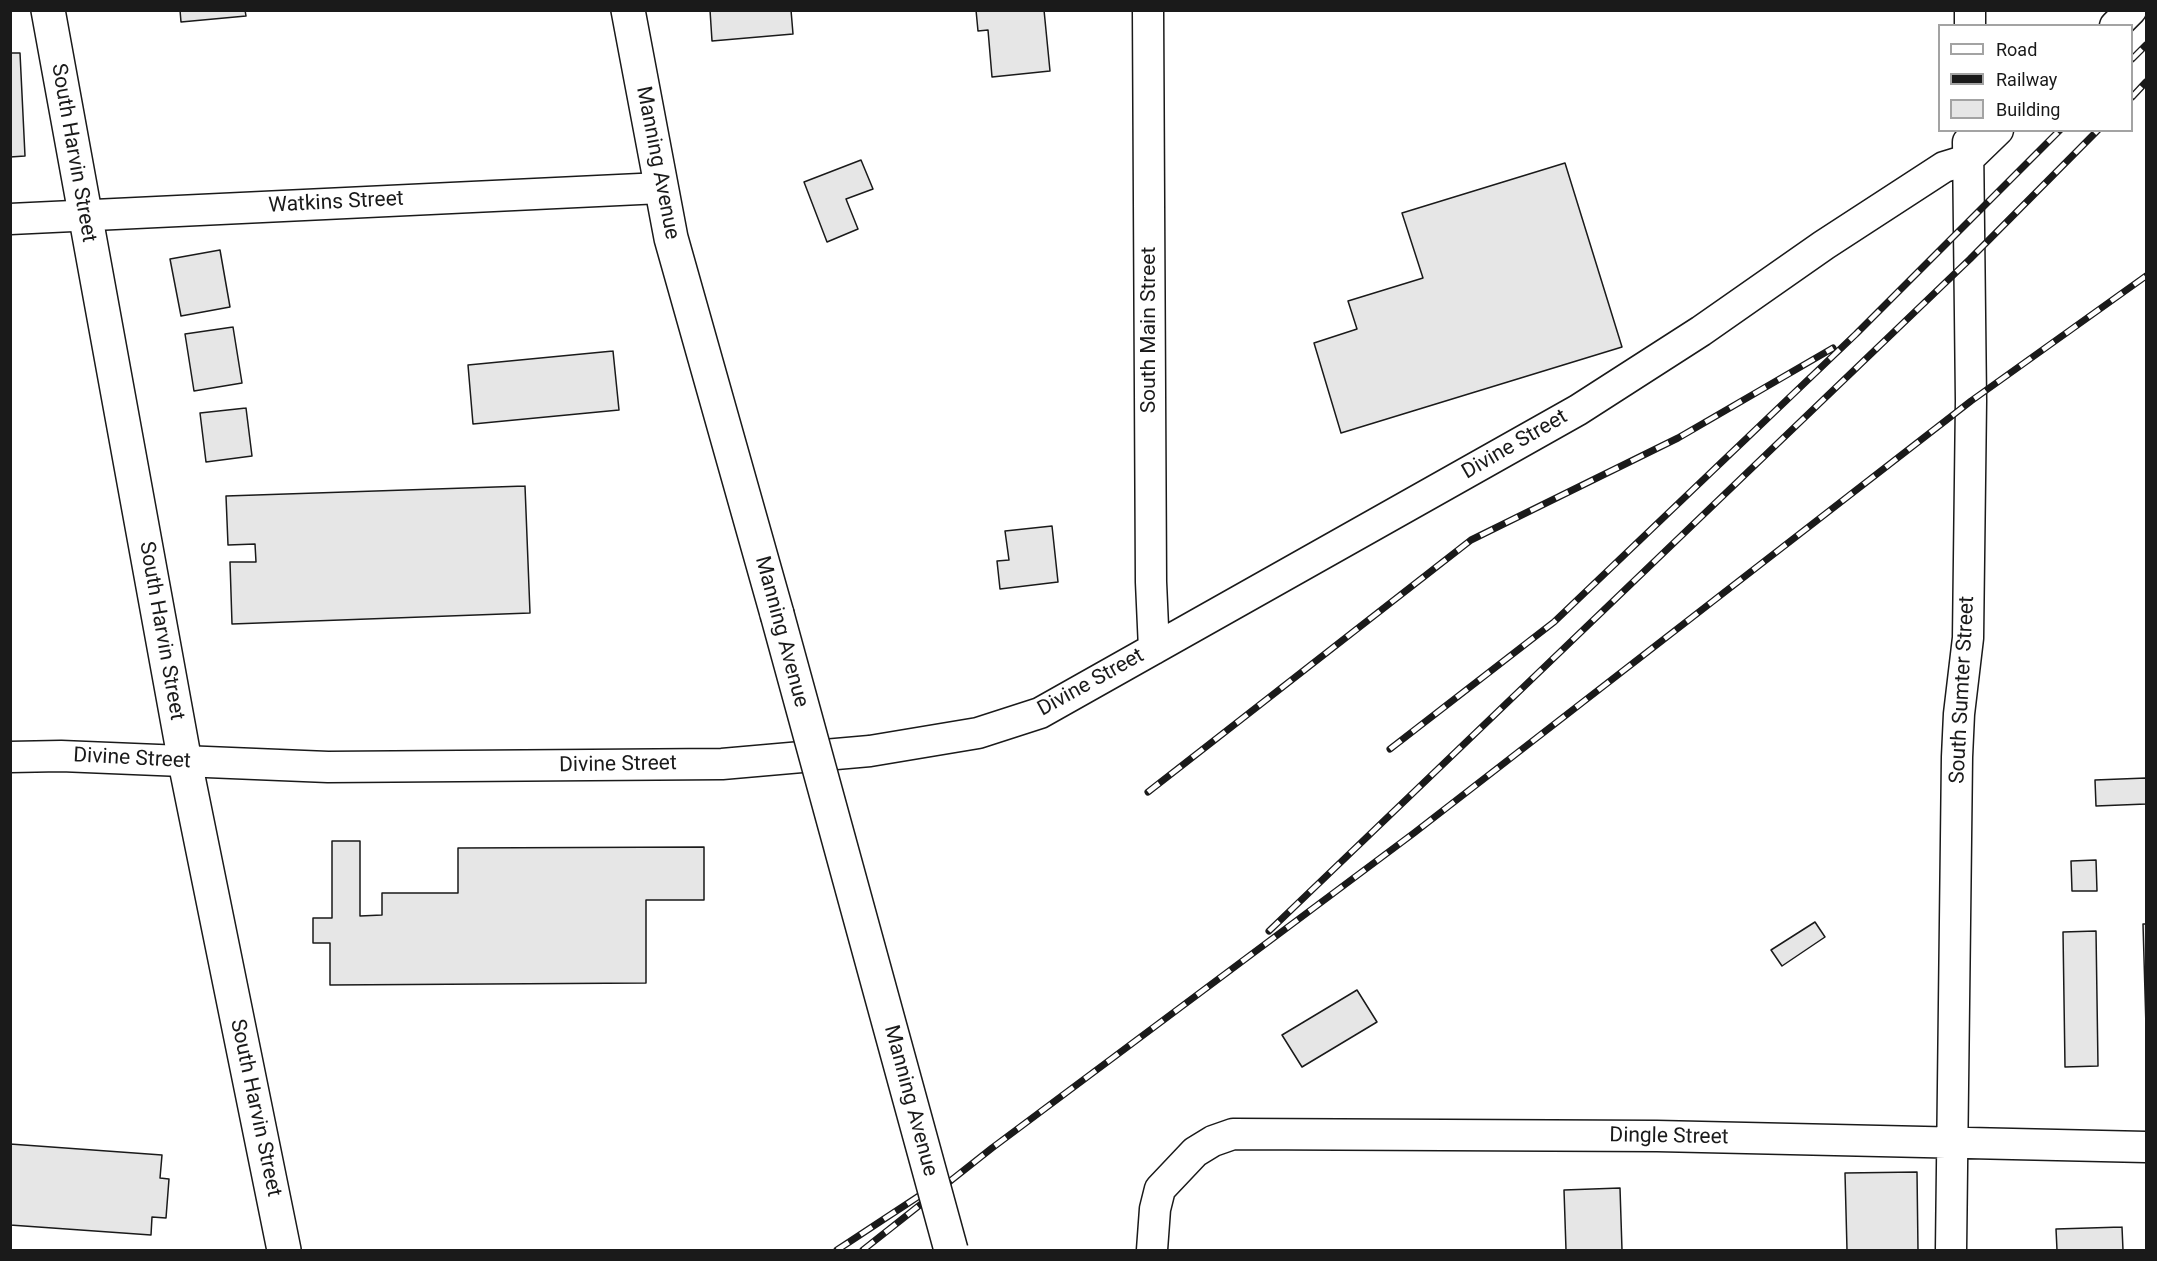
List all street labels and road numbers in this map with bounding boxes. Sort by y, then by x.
street label: South Harvin Street [45,62,101,244]
street label: Manning Avenue [630,84,684,242]
street label: Watkins Street [268,187,404,219]
street label: South Main Street [1137,247,1163,413]
street label: Divine Street [1458,405,1572,485]
street label: South Harvin Street [133,540,189,722]
street label: Manning Avenue [749,554,813,710]
street label: South Sumter Street [1946,596,1980,784]
street label: Divine Street [1034,643,1148,723]
street label: Divine Street [73,743,191,775]
street label: Divine Street [559,751,677,779]
street label: South Harvin Street [224,1017,286,1199]
street label: Manning Avenue [878,1023,942,1179]
street label: Dingle Street [1609,1123,1729,1151]

